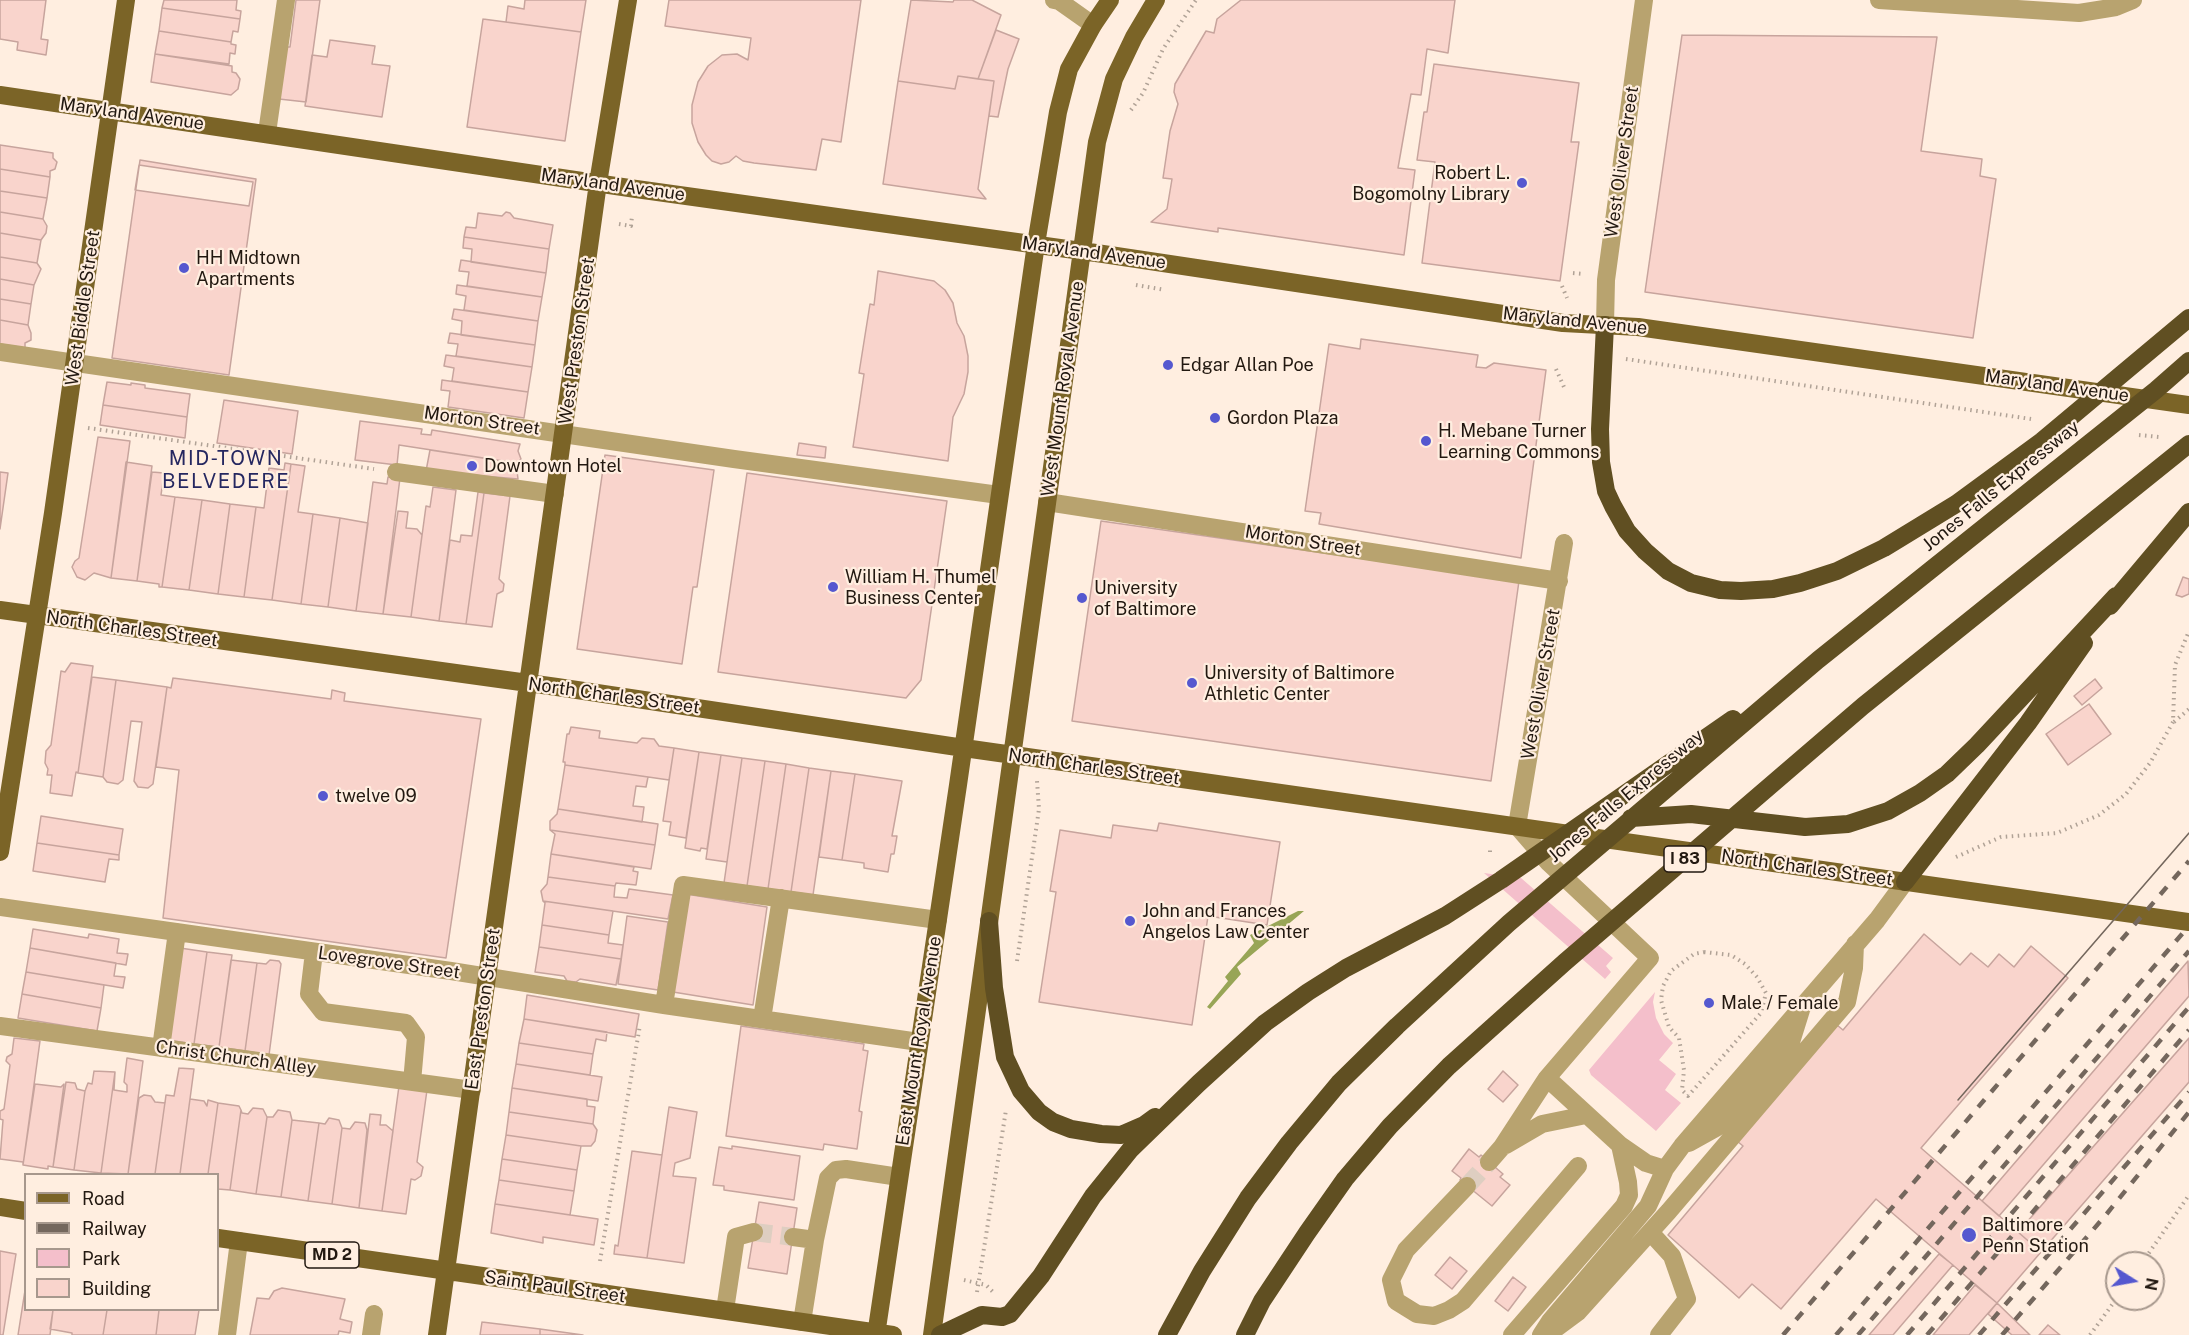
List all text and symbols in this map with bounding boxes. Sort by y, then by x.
street label: West Oliver Street [1601,85,1643,239]
street label: Maryland Avenue [59,93,205,135]
place label: Robert L. Bogomolny Library [1352,162,1510,204]
street label: Maryland Avenue [540,164,686,206]
marker: Robert L. Bogomolny Library [1515,176,1529,190]
street label: West Biddle Street [61,229,105,387]
street label: Maryland Avenue [1021,232,1167,274]
place label: HH Midtown Apartments [196,247,300,290]
street label: West Preston Street [555,256,599,426]
marker: HH Midtown Apartments [177,261,191,275]
street label: West Mount Royal Avenue [1037,280,1089,498]
street label: Maryland Avenue [1502,303,1648,339]
place label: Edgar Allan Poe [1180,354,1314,376]
marker: Edgar Allan Poe [1161,358,1175,372]
street label: Maryland Avenue [1984,365,2130,407]
street label: Morton Street [423,402,541,440]
place label: Gordon Plaza [1227,407,1338,429]
marker: Gordon Plaza [1208,411,1222,425]
street label: Jones Falls Expressway [1918,416,2084,556]
place label: H. Mebane Turner Learning Commons [1438,420,1599,462]
marker: H. Mebane Turner Learning Commons [1419,434,1433,448]
district label: MID-TOWN BELVEDERE [162,447,290,494]
place label: Downtown Hotel [484,455,622,477]
marker: Downtown Hotel [465,459,479,473]
street label: Morton Street [1244,521,1362,561]
place label: William H. Thumel Business Center [845,566,997,608]
place label: University of Baltimore [1094,577,1197,620]
marker: William H. Thumel Business Center [826,580,840,594]
marker: University of Baltimore [1075,591,1089,605]
street label: North Charles Street [45,606,219,652]
street label: West Oliver Street [1517,607,1565,761]
place label: University of Baltimore Athletic Center [1204,662,1395,704]
street label: North Charles Street [527,673,701,719]
marker: University of Baltimore Athletic Center [1185,676,1199,690]
street label: Jones Falls Expressway [1544,725,1708,867]
street label: North Charles Street [1007,744,1181,790]
place label: twelve 09 [335,785,417,807]
marker: twelve 09 [316,789,330,803]
street label: North Charles Street [1720,845,1894,891]
road number: I 83 [1664,846,1706,872]
place label: John and Frances Angelos Law Center [1142,900,1310,942]
marker: John and Frances Angelos Law Center [1123,914,1137,928]
street label: East Preston Street [461,927,505,1091]
street label: East Mount Royal Avenue [892,935,946,1147]
street label: Lovegrove Street [317,942,461,984]
place label: Male / Female [1721,992,1838,1014]
marker: Male / Female [1702,996,1716,1010]
street label: Christ Church Alley [154,1036,318,1080]
legend [24,1173,219,1311]
text: Road [82,1188,125,1209]
place label: Baltimore Penn Station [1982,1214,2089,1256]
text: Railway [82,1218,147,1239]
marker: Baltimore Penn Station [1960,1226,1978,1244]
road number: MD 2 [305,1242,359,1268]
text: Park [82,1248,120,1269]
north arrow [2105,1251,2165,1311]
street label: Saint Paul Street [483,1266,627,1308]
text: N [2141,1276,2162,1292]
text: Building [82,1278,151,1299]

